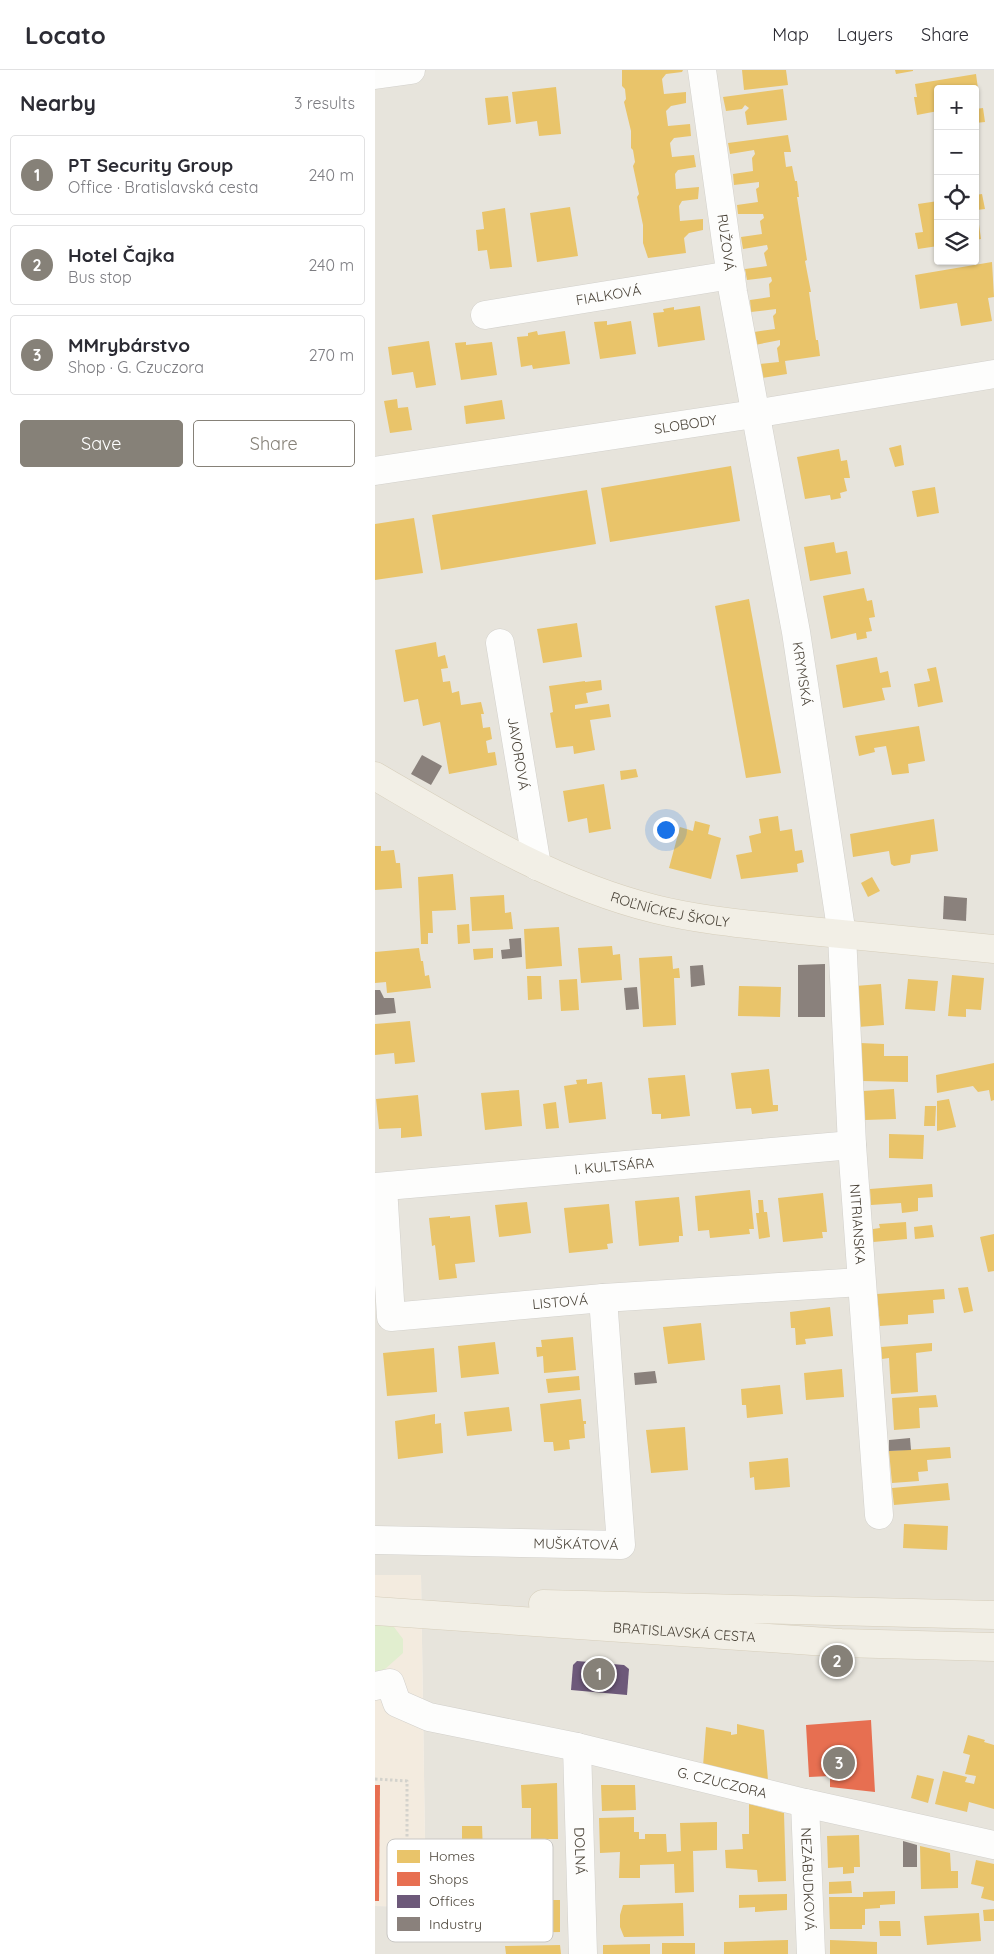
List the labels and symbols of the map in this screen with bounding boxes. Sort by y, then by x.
street label: RUŽOVÁ [713,213,739,272]
street label: FIALKOVÁ [574,281,642,309]
street label: SLOBODY [653,411,718,438]
street label: KRYMSKÁ [789,640,816,707]
street label: JAVOROVÁ [503,716,533,791]
your location [653,817,679,843]
street label: ROĽNÍCKEJ ŠKOLY [608,888,731,931]
street label: I. KULTSÁRA [574,1153,655,1178]
street label: NITRIANSKA [846,1183,870,1265]
street label: LISTOVÁ [531,1290,589,1313]
street label: MUŠKÁTOVÁ [533,1534,619,1554]
street label: BRATISLAVSKÁ CESTA [612,1618,756,1646]
pin: 2 [821,1642,853,1680]
pin: 1 [583,1655,615,1693]
pin: 3 [823,1744,855,1782]
street label: G. CZUCZORA [676,1763,769,1802]
street label: DOLNÁ [570,1827,590,1875]
street label: NEZÁBUDKOVÁ [797,1827,819,1931]
legend [387,1839,553,1942]
text: Homes [429,1847,475,1865]
text: Shops [429,1870,468,1888]
text: Offices [429,1892,475,1910]
text: Industry [429,1915,482,1933]

